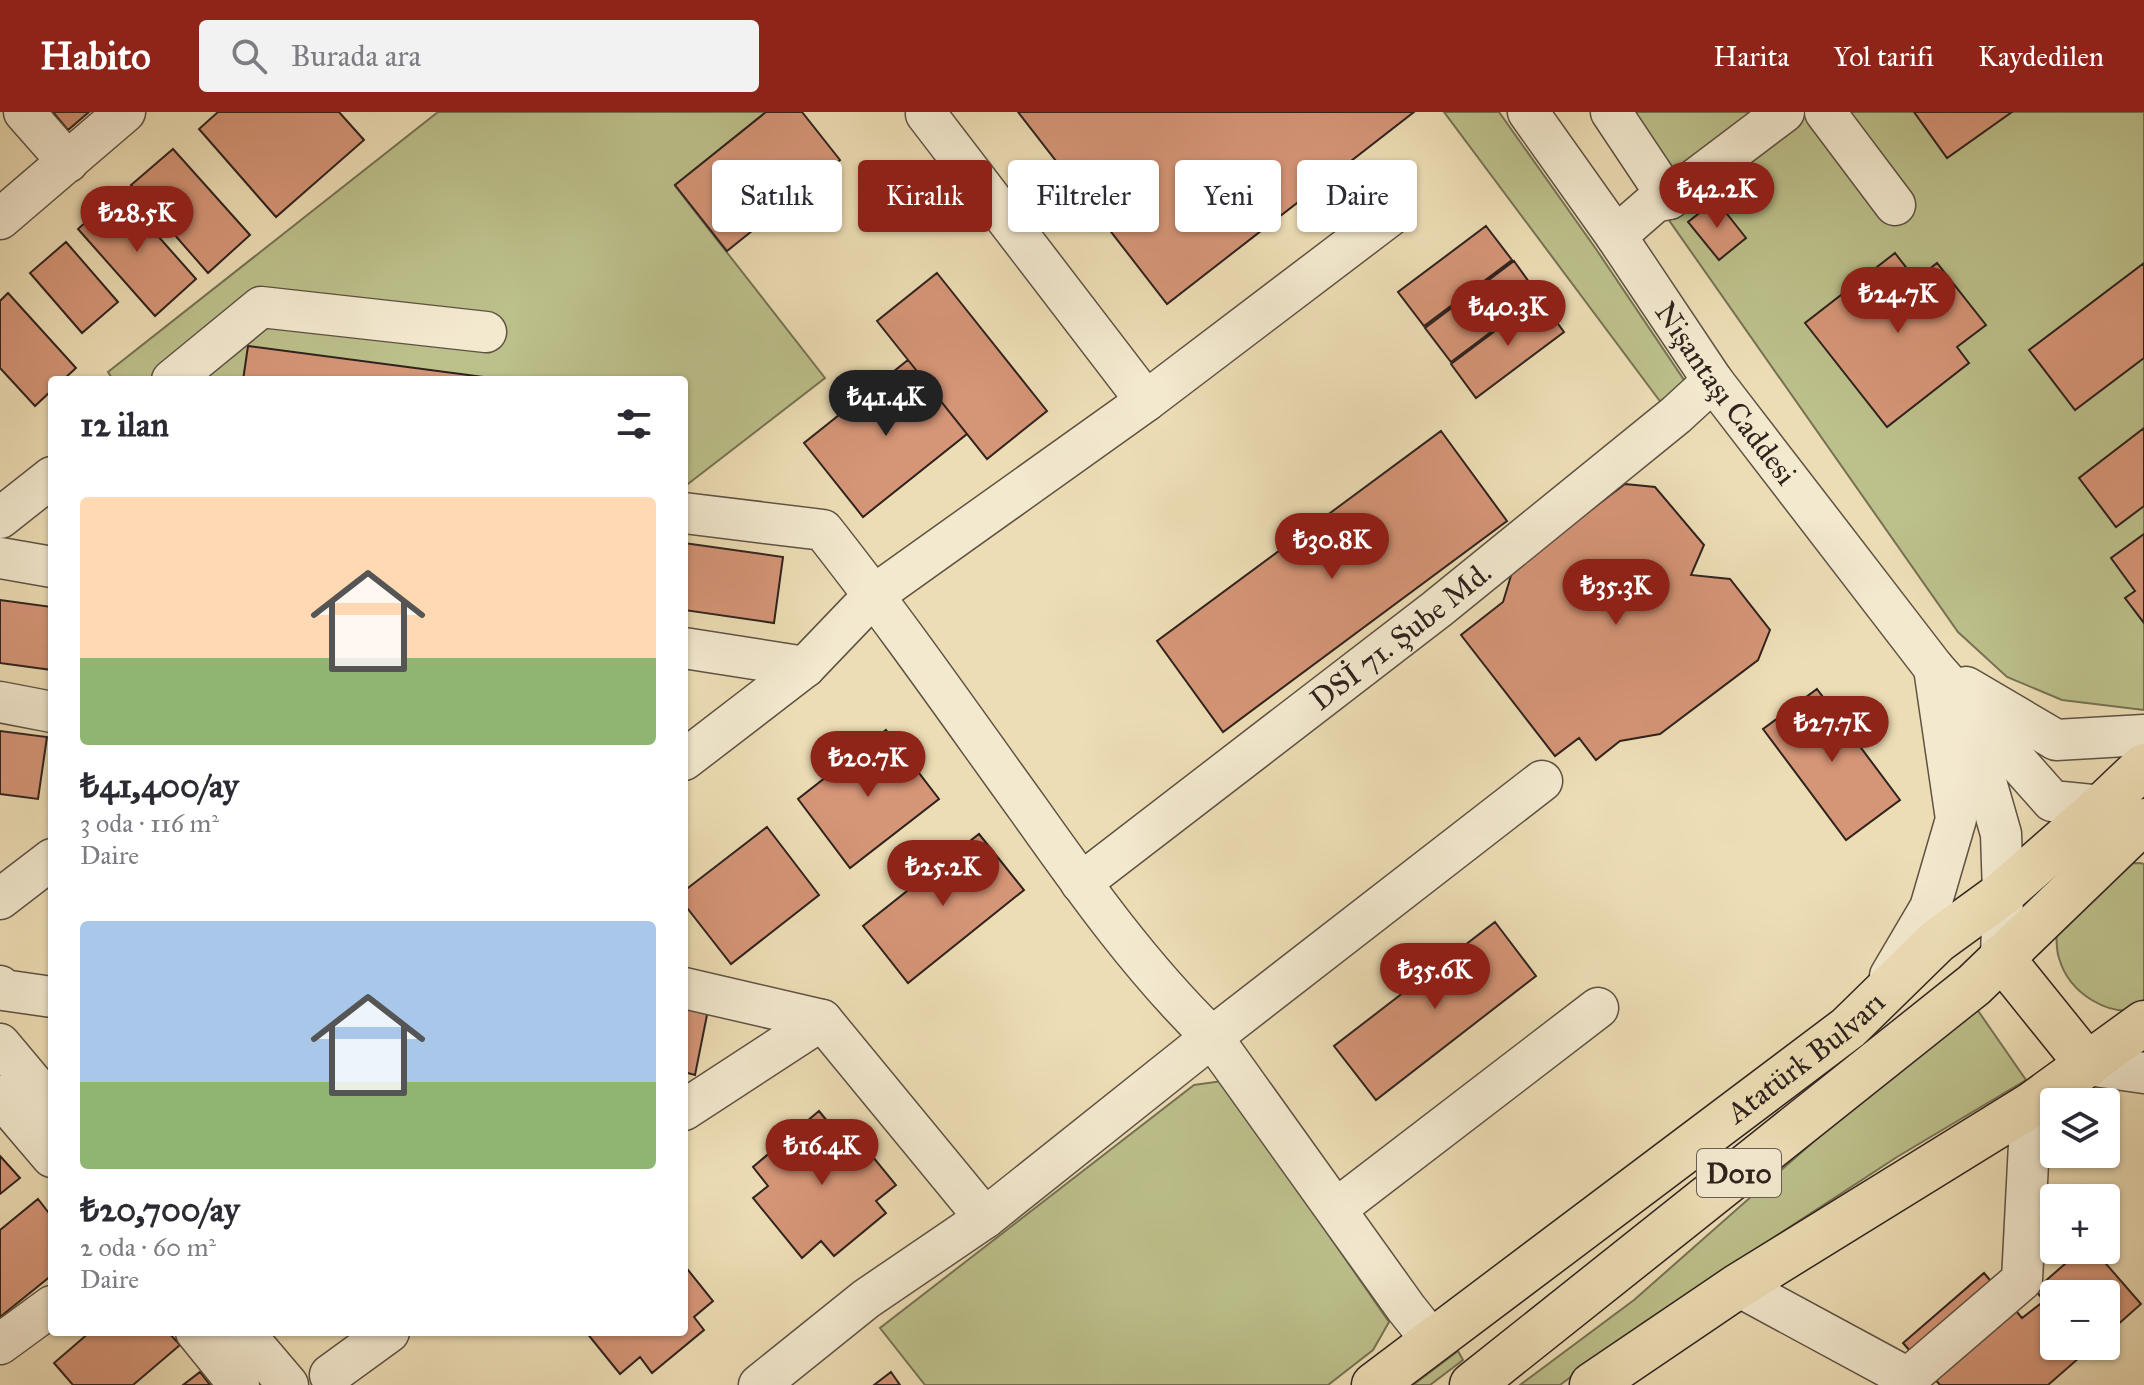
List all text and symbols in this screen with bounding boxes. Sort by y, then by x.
search box [199,20,759,92]
text: Habito [40,33,151,79]
icon: search [227,34,271,78]
text: Burada ara [291,38,421,74]
text: Harita [1713,39,1789,74]
text: Yol tarifi [1833,39,1934,74]
text: Kaydedilen [1978,39,2104,74]
chip: Satılık [712,160,842,232]
chip: Kiralık [858,160,992,232]
chip: Filtreler [1008,160,1159,232]
chip: Yeni [1175,160,1281,232]
chip: Daire [1297,160,1417,232]
pin: ₺42.2K [1652,162,1782,230]
text: ₺42.2K [1677,172,1757,204]
pin: ₺28.5K [72,186,202,254]
text: ₺28.5K [98,196,176,228]
pin: ₺24.7K [1833,267,1963,335]
text: ₺24.7K [1859,277,1937,309]
pin: ₺40.3K [1443,280,1573,348]
text: ₺40.3K [1469,290,1547,322]
street label: Nişantaşı Caddesi [1647,295,1804,492]
pin: ₺41.4K [821,370,951,438]
text: ₺41.4K [847,380,925,412]
icon: filters [612,402,656,446]
text: 12 ilan [80,404,169,445]
pin: ₺30.8K [1267,513,1397,581]
text: ₺30.8K [1293,523,1371,555]
icon: home [296,549,440,693]
street label: DSİ 71. Şube Md. [1303,554,1499,718]
pin: ₺35.3K [1551,559,1681,627]
text: ₺35.3K [1581,569,1651,601]
pin: ₺27.7K [1767,696,1897,764]
text: ₺27.7K [1794,706,1870,738]
pin: ₺20.7K [803,731,933,799]
text: ₺20.7K [829,741,908,773]
text: ₺41,400/ay [80,765,239,806]
text: 3 oda · 116 m² [80,807,219,839]
text: Daire [80,839,139,871]
pin: ₺25.2K [878,840,1008,908]
text: ₺25.2K [905,850,981,882]
pin: ₺35.6K [1370,943,1500,1011]
text: ₺35.6K [1398,953,1472,985]
icon: home [296,973,440,1117]
street label: Atatürk Bulvarı [1718,984,1892,1132]
map controls [2040,1088,2120,1360]
button: layers [2040,1088,2120,1168]
pin: ₺16.4K [757,1119,887,1187]
text: ₺16.4K [784,1129,860,1161]
road number: D010 [1697,1149,1781,1197]
button: + [2040,1184,2120,1264]
text: ₺20,700/ay [80,1189,240,1230]
text: 2 oda · 60 m² [80,1231,216,1263]
text: Daire [80,1263,139,1295]
button: − [2040,1280,2120,1360]

